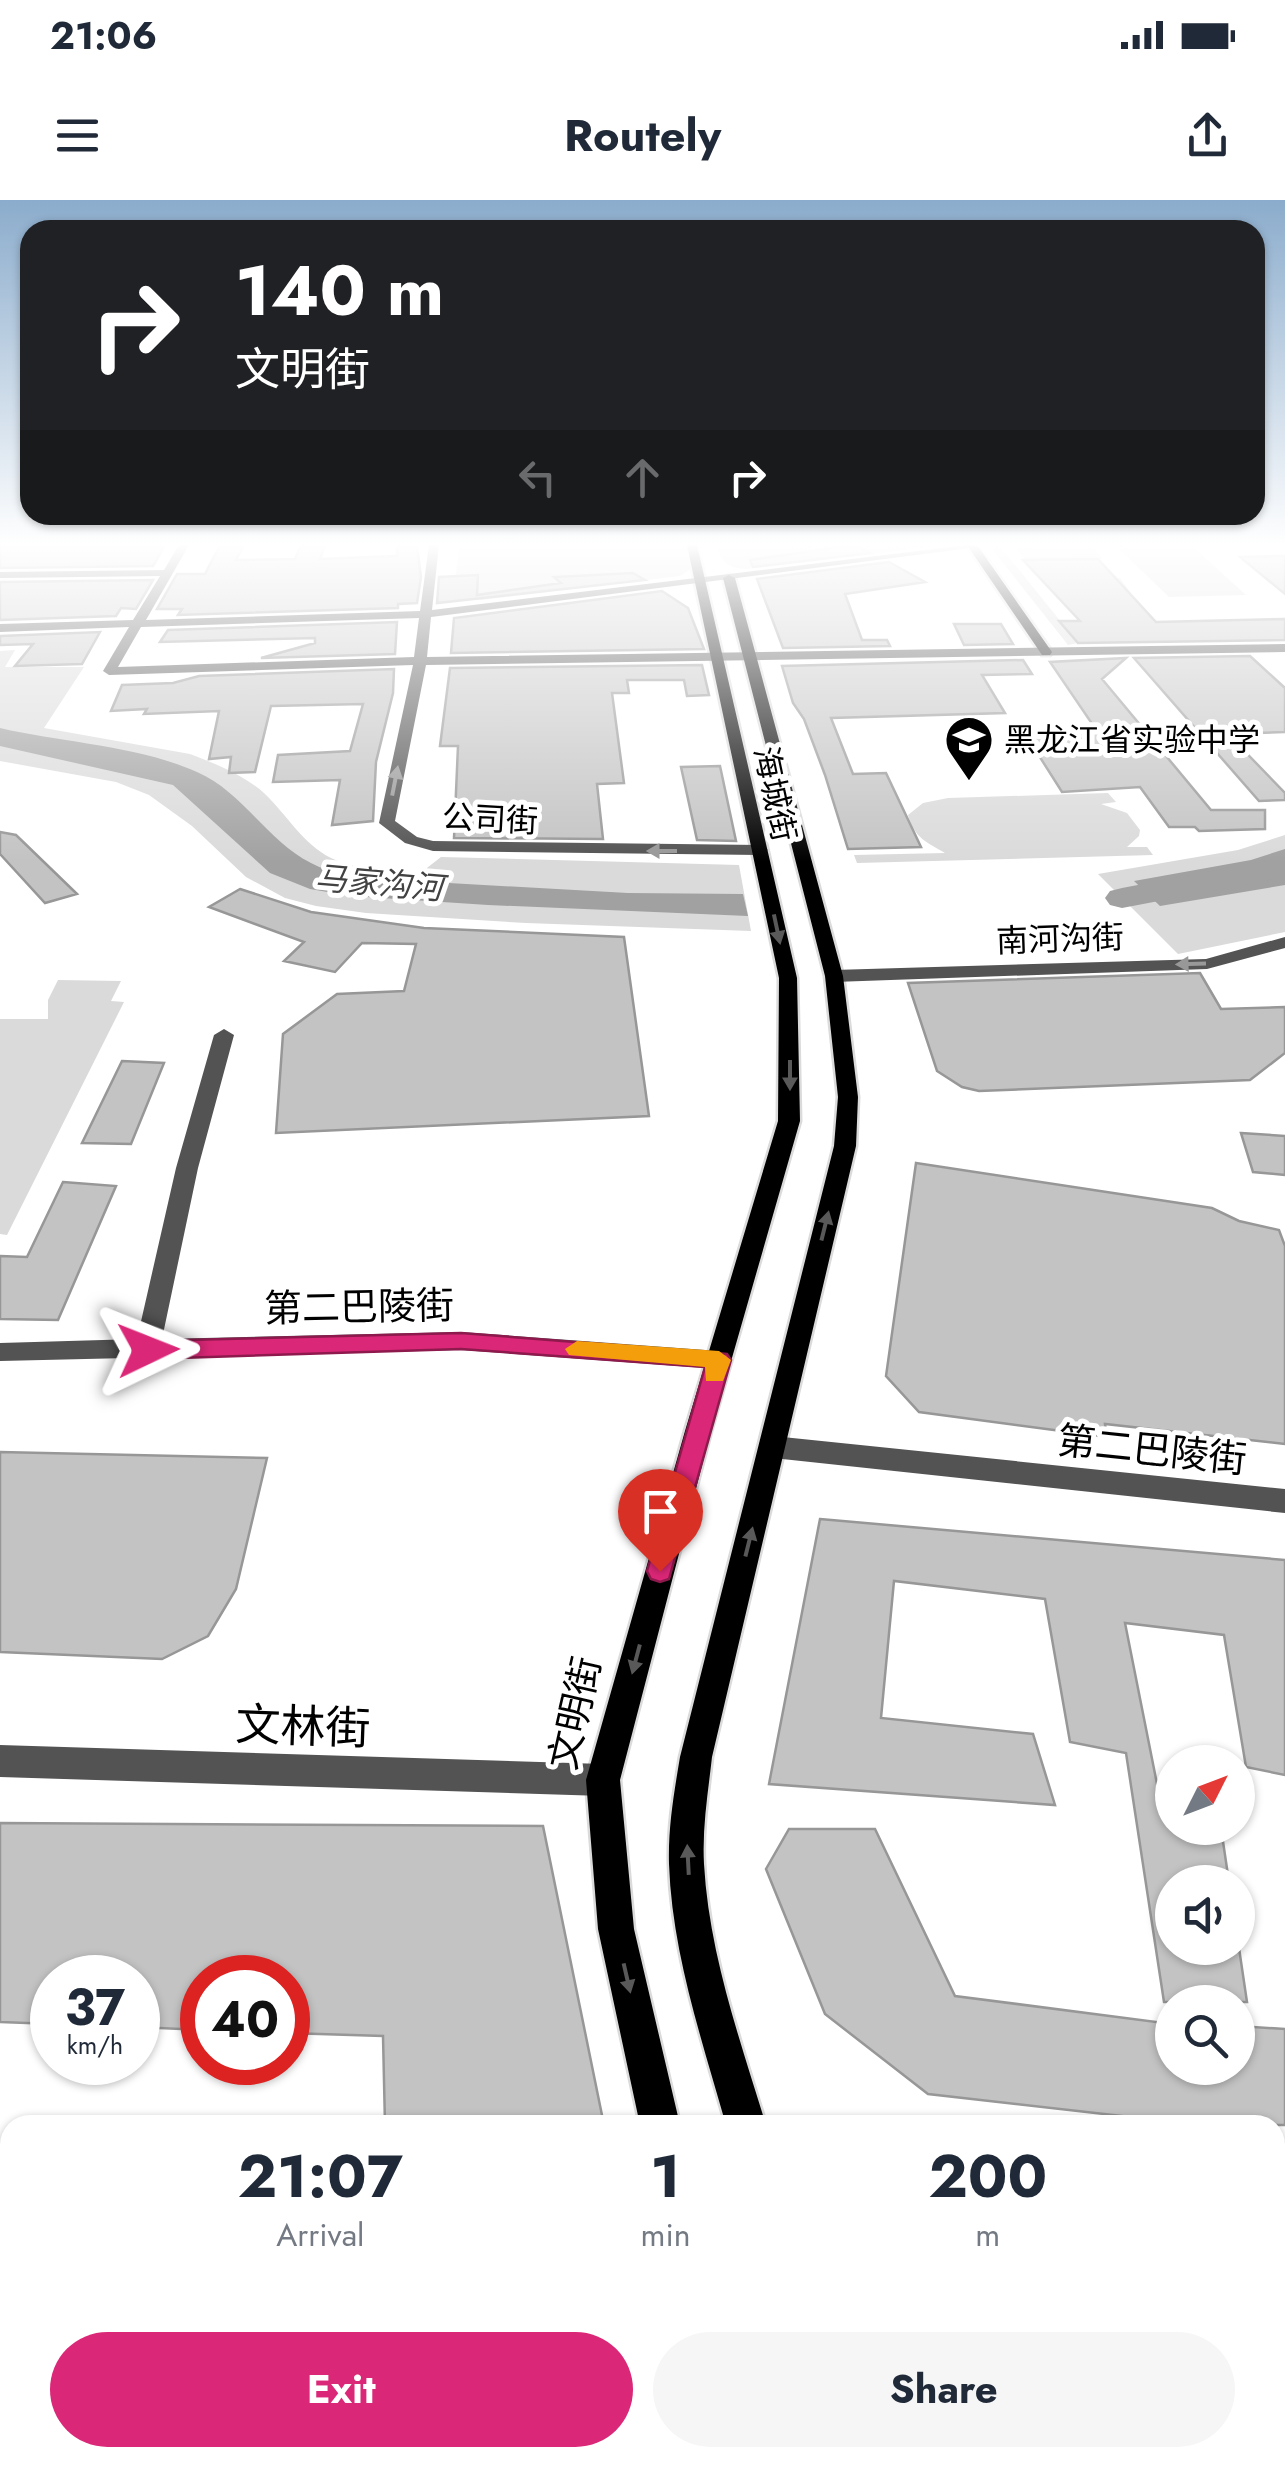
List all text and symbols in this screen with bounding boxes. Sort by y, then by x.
text: 21:06 [50,8,157,63]
text: Routely [564,103,721,168]
icon: menu [50,108,105,163]
icon: share [1180,108,1235,163]
text: 140 m [235,240,444,341]
icon: right [70,260,200,390]
text: 文明街 [235,337,370,402]
icon: left [510,450,565,505]
icon: ahead [615,450,670,505]
icon: right [720,450,775,505]
school or university icon: 黑龙江省实验中学 [943,714,995,782]
place label: 黑龙江省实验中学 [1004,717,1260,763]
street label: 海城街 [743,742,807,846]
one-way arrow [388,765,404,796]
street label: 公司街 [441,794,539,844]
one-way arrow [646,843,678,859]
water label: 马家沟河 [313,855,451,912]
one-way arrow [770,914,785,945]
street label: 南河沟街 [995,914,1125,964]
one-way arrow [1174,957,1206,973]
one-way arrow [782,1060,798,1092]
one-way arrow [818,1210,833,1241]
street label: 第二巴陵街 [264,1277,454,1336]
position arrow [96,1298,200,1402]
street label: 第二巴陵街 [1055,1412,1249,1487]
pin [618,1469,703,1572]
icon: arrive [633,1484,688,1539]
one-way arrow [742,1526,757,1557]
one-way arrow [627,1644,643,1675]
street label: 文明街 [535,1651,614,1775]
street label: 文林街 [234,1692,372,1761]
north arrow [1155,1745,1255,1845]
map controls [1155,1745,1255,2085]
one-way arrow [680,1843,696,1875]
button: sound [1155,1865,1255,1965]
speed limit sign: 40 [180,1955,310,2085]
one-way arrow [620,1963,635,1994]
text: 37 [65,1971,125,2044]
button: search [1155,1985,1255,2085]
text: km/h [67,2027,123,2063]
text: 21:07 [238,2133,403,2220]
text: 1 [650,2133,681,2220]
text: 200 [928,2133,1047,2220]
text: Arrival [276,2212,364,2258]
text: min [641,2212,691,2258]
text: m [975,2212,1000,2258]
button: Exit [50,2332,633,2447]
button: Share [653,2332,1235,2447]

